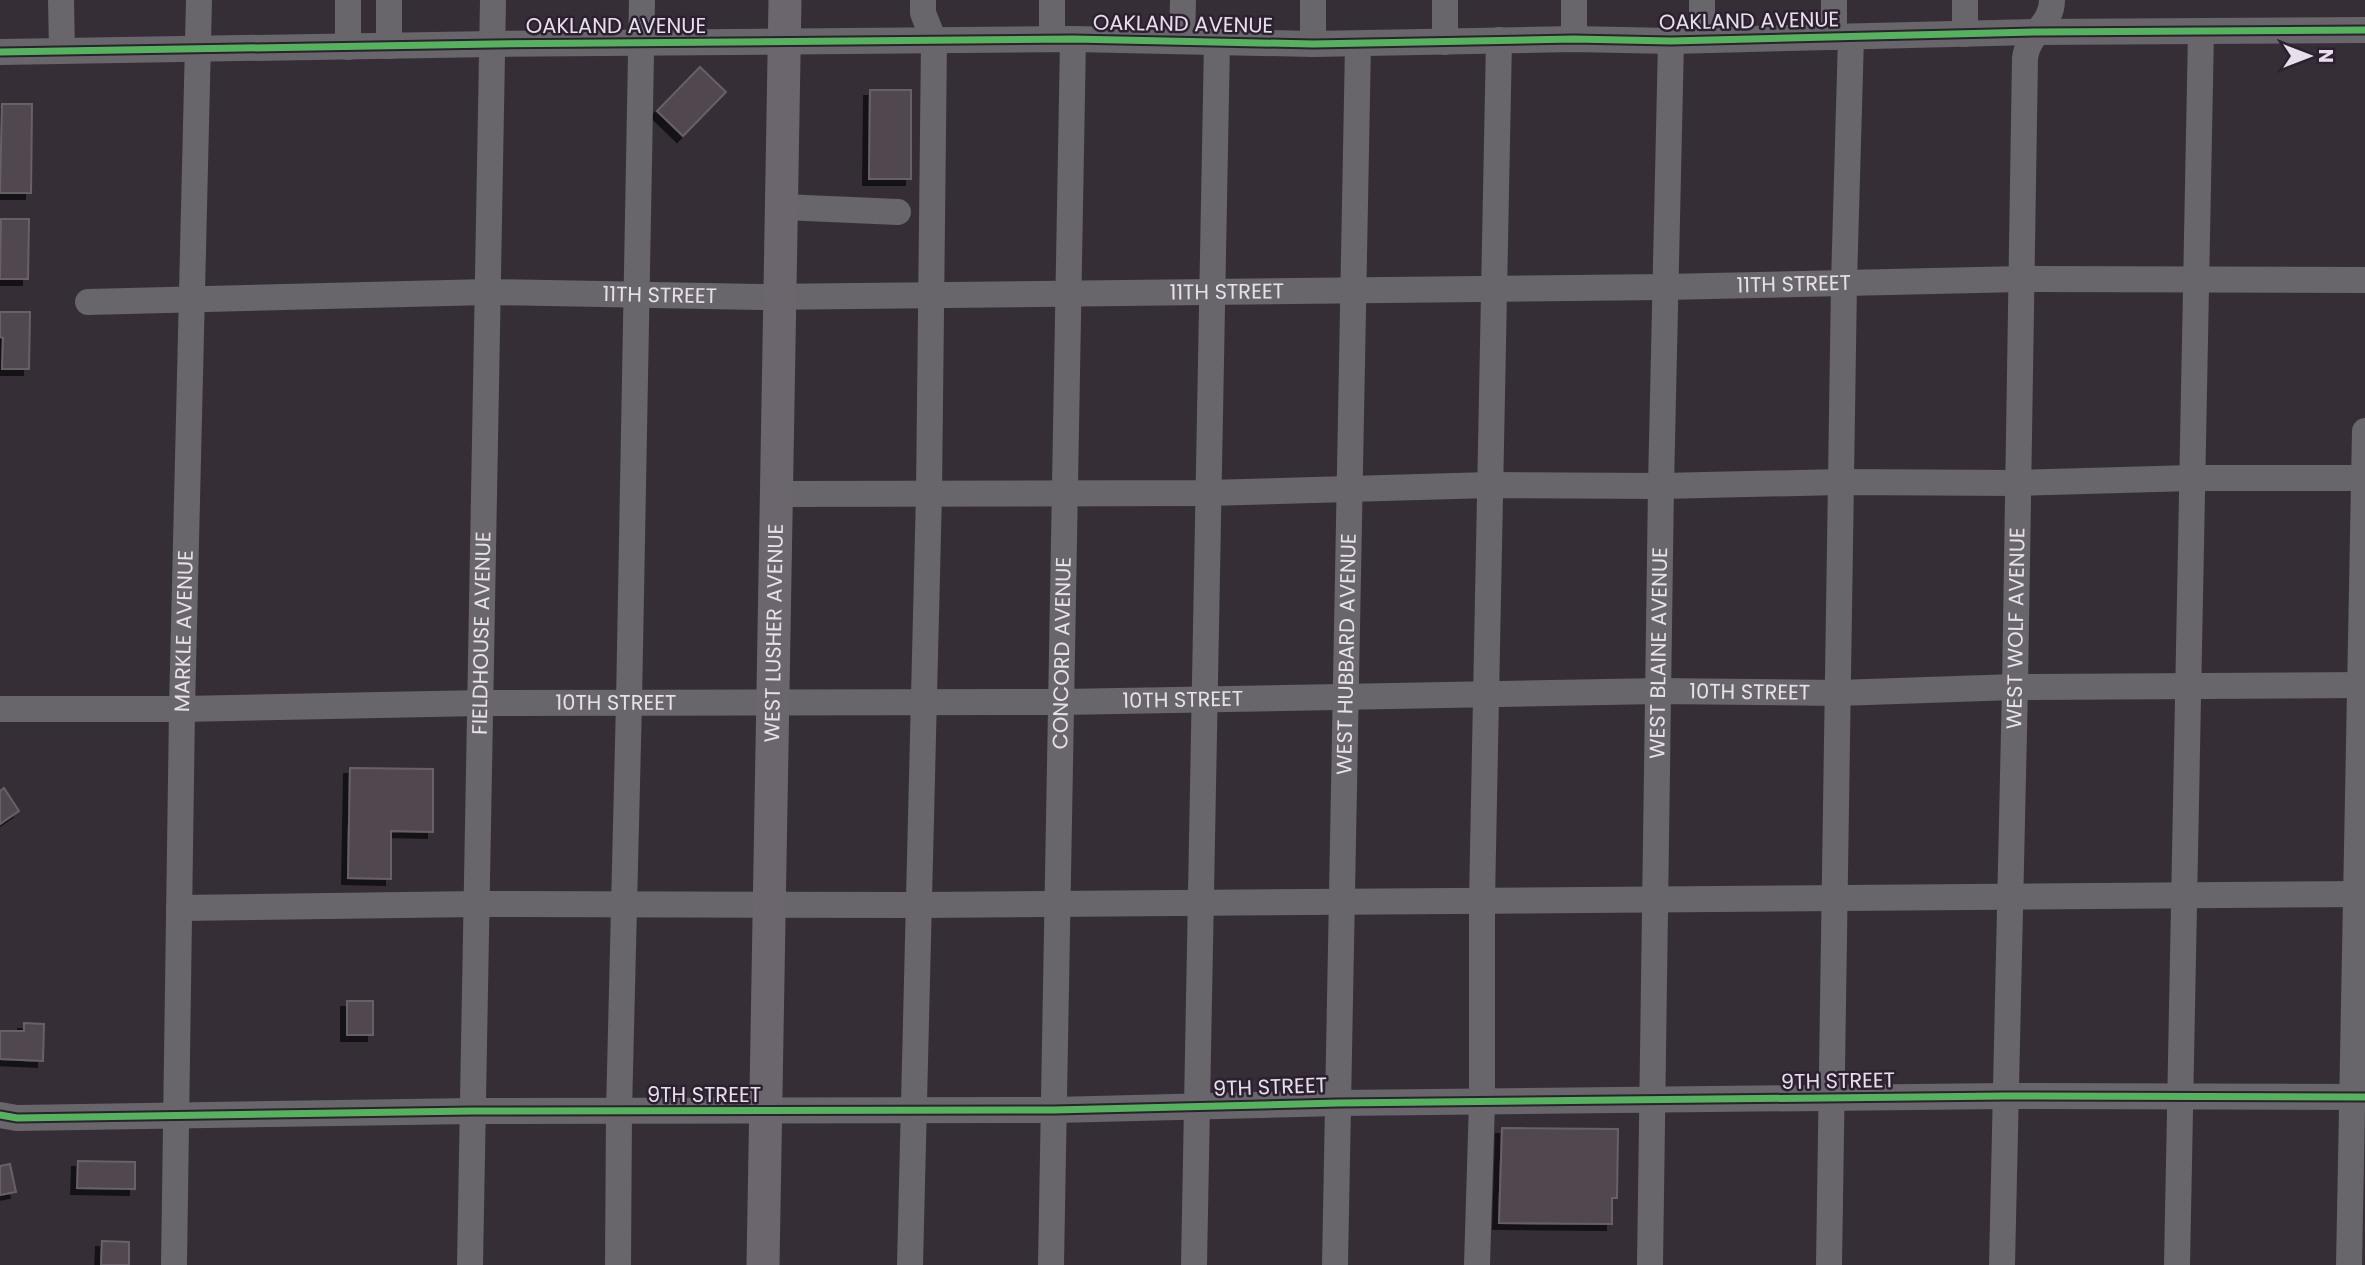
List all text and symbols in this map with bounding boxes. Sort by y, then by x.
street label: OAKLAND AVENUE [1658,4,1839,37]
street label: OAKLAND AVENUE [1093,7,1274,40]
street label: OAKLAND AVENUE [526,11,706,40]
north arrow [2274,21,2344,91]
text: N [2312,49,2339,63]
street label: 11TH STREET [1736,268,1851,299]
street label: 11TH STREET [1169,276,1284,306]
street label: 11TH STREET [602,279,717,310]
street label: WEST LUSHER AVENUE [757,523,790,743]
street label: WEST WOLF AVENUE [1999,527,2032,729]
street label: FIELDHOUSE AVENUE [465,531,497,735]
street label: WEST HUBBARD AVENUE [1329,533,1363,775]
street label: WEST BLAINE AVENUE [1642,547,1674,759]
street label: MARKLE AVENUE [167,550,200,712]
street label: CONCORD AVENUE [1045,557,1078,750]
street label: 10TH STREET [1689,676,1810,707]
street label: 10TH STREET [1122,684,1244,715]
street label: 10TH STREET [555,688,676,717]
street label: 9TH STREET [1781,1065,1895,1096]
street label: 9TH STREET [1212,1070,1328,1103]
street label: 9TH STREET [647,1080,761,1109]

